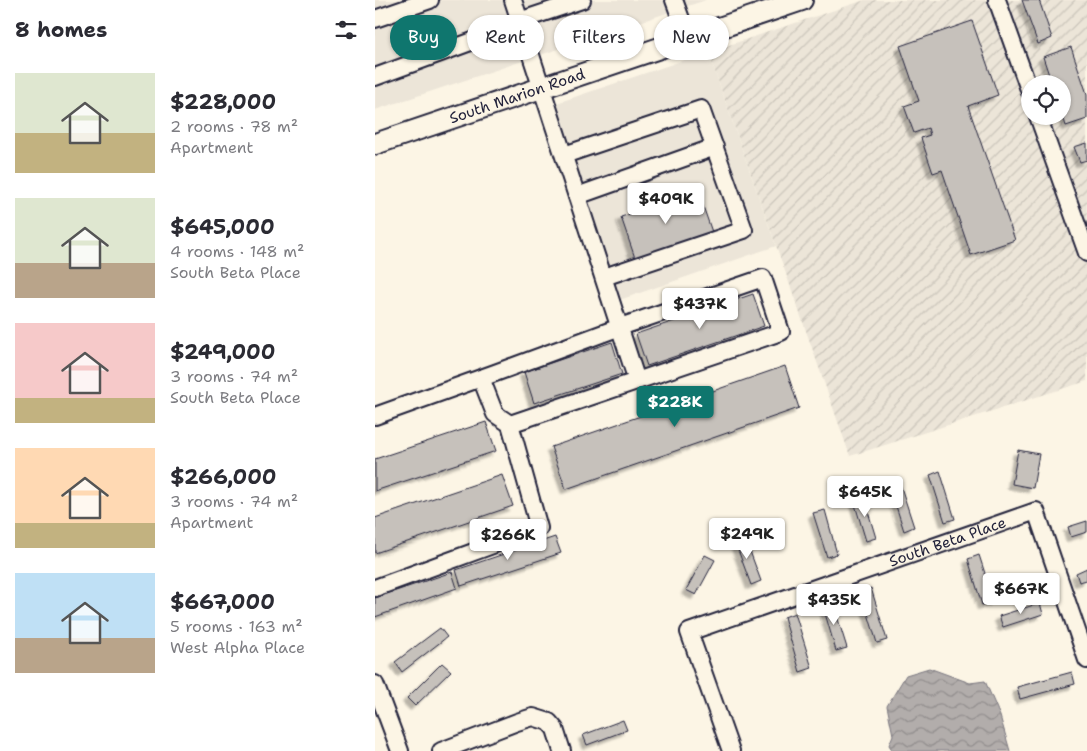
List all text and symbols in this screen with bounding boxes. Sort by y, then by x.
chip: Buy [390,15,457,60]
chip: Rent [467,15,544,60]
chip: Filters [554,15,644,60]
chip: New [654,15,729,60]
text: 8 homes [15,16,107,44]
icon: filters [332,16,360,44]
street label: South Marion Road [447,64,588,128]
map controls [1021,75,1071,125]
button: locate [1021,75,1071,125]
text: $228,000 [170,88,276,116]
icon: home [55,93,115,153]
text: 2 rooms · 78 m² [170,116,298,137]
text: Apartment [170,137,253,158]
pin: $409K [631,182,701,225]
text: $409K [638,188,694,209]
text: $645,000 [170,213,275,241]
icon: home [55,218,115,278]
text: 4 rooms · 148 m² [170,241,304,262]
text: South Beta Place [170,262,301,283]
pin: $437K [665,288,735,330]
text: $437K [673,293,727,314]
text: $249,000 [170,338,275,366]
icon: home [55,343,115,403]
text: 3 rooms · 74 m² [170,366,298,387]
pin: $228K [640,386,710,428]
text: South Beta Place [170,387,301,408]
text: $228K [648,391,702,412]
text: $266,000 [170,463,277,491]
icon: home [55,468,115,528]
pin: $645K [830,476,900,518]
text: $645K [838,481,892,502]
text: 3 rooms · 74 m² [170,491,298,512]
text: Apartment [170,512,253,533]
street label: South Beta Place [886,512,1009,571]
pin: $266K [473,518,543,561]
pin: $249K [712,518,782,560]
text: $249K [720,523,774,544]
text: $266K [480,524,536,545]
pin: $667K [986,572,1056,615]
text: $667K [994,578,1048,599]
pin: $435K [799,584,869,626]
text: $667,000 [170,588,275,616]
text: $435K [807,589,861,610]
icon: home [55,593,115,653]
text: 5 rooms · 163 m² [170,616,303,637]
text: West Alpha Place [170,637,305,658]

